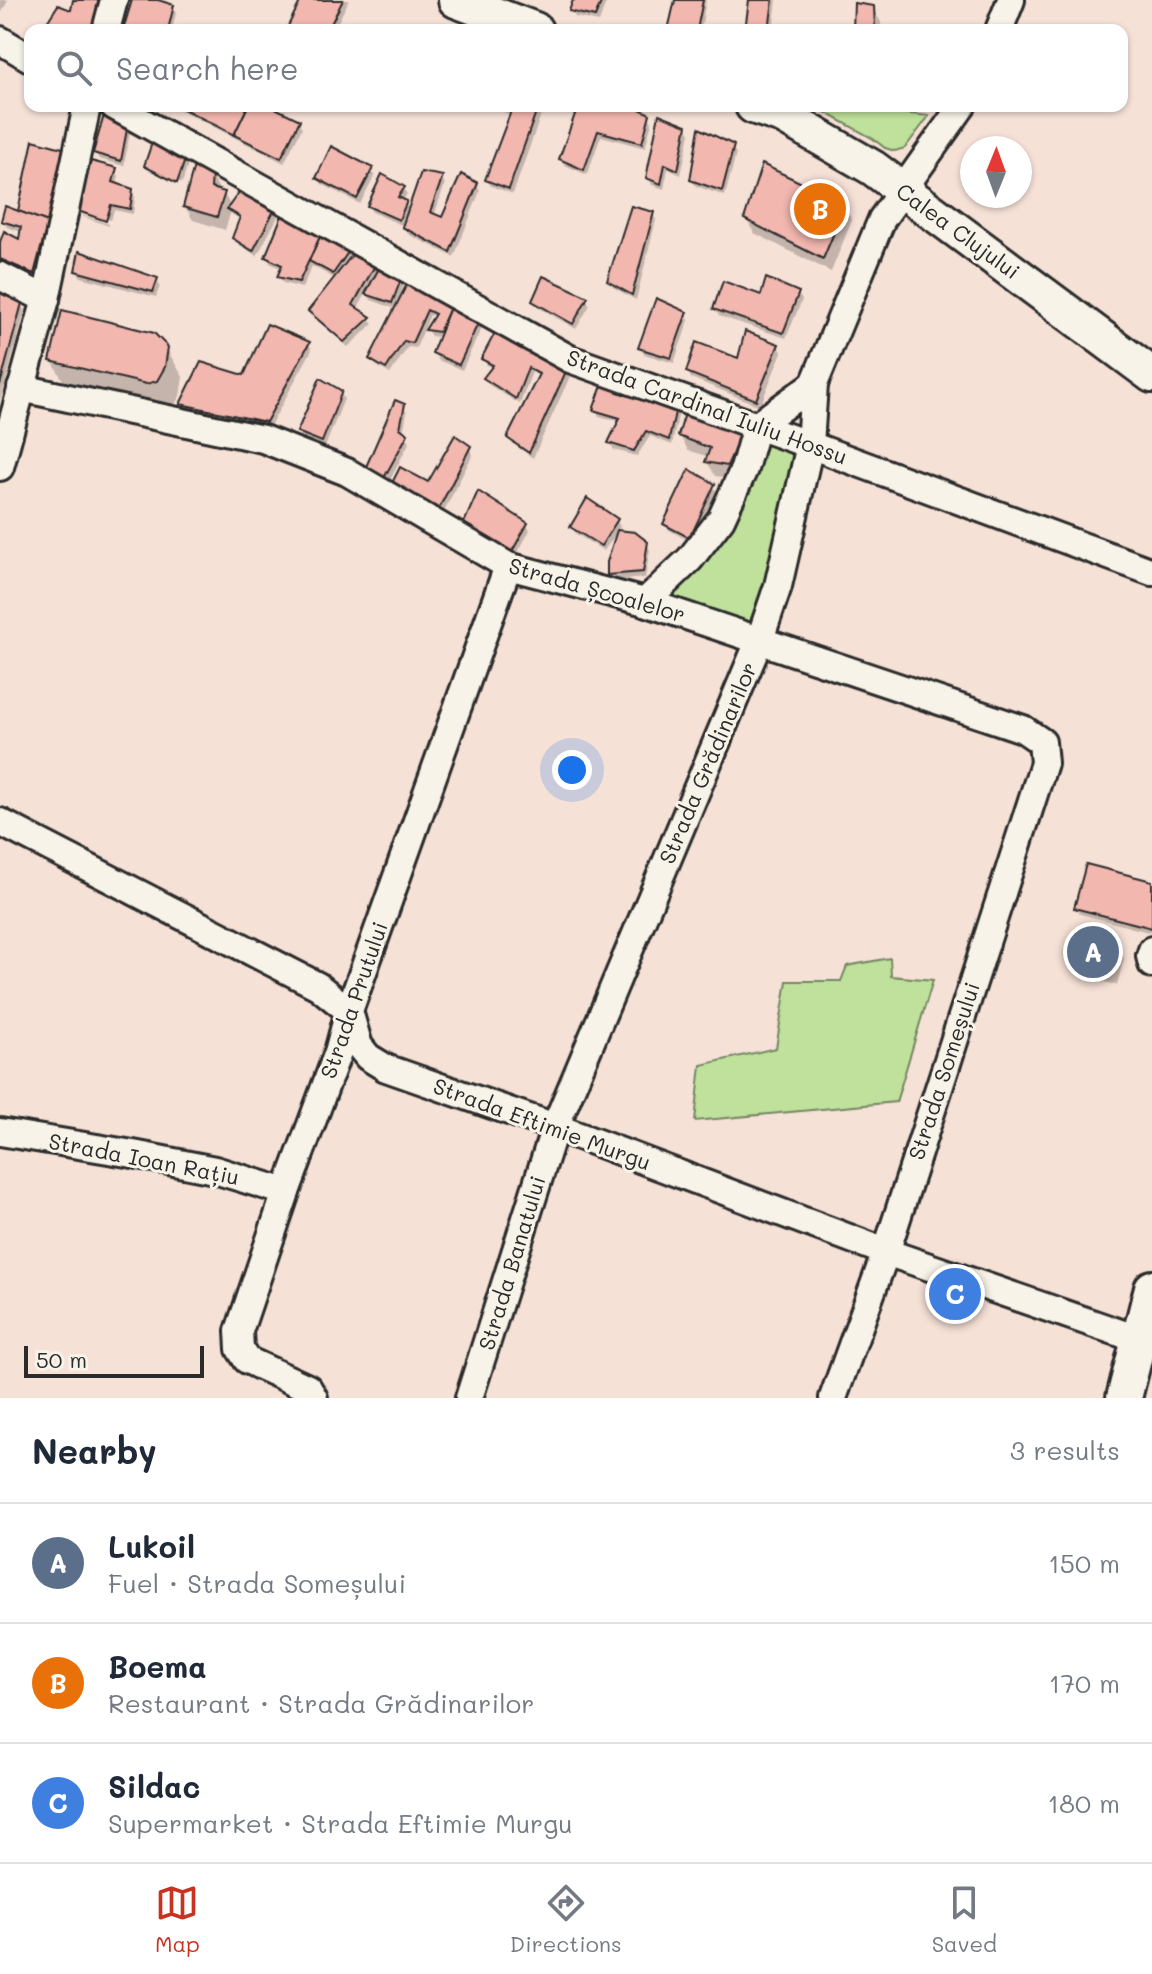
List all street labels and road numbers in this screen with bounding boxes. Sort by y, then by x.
street label: Calea Clujului [891,176,1026,285]
street label: Strada Cardinal Iuliu Hossu [563,342,851,471]
street label: Strada Școalelor [506,550,689,629]
street label: Strada Grădinarilor [652,657,763,868]
street label: Strada Prutului [313,918,394,1082]
street label: Strada Someșului [901,978,986,1163]
street label: Strada Eftimie Murgu [429,1071,655,1176]
street label: Strada Ioan Rațiu [46,1126,242,1191]
street label: Strada Banatului [471,1172,552,1354]

